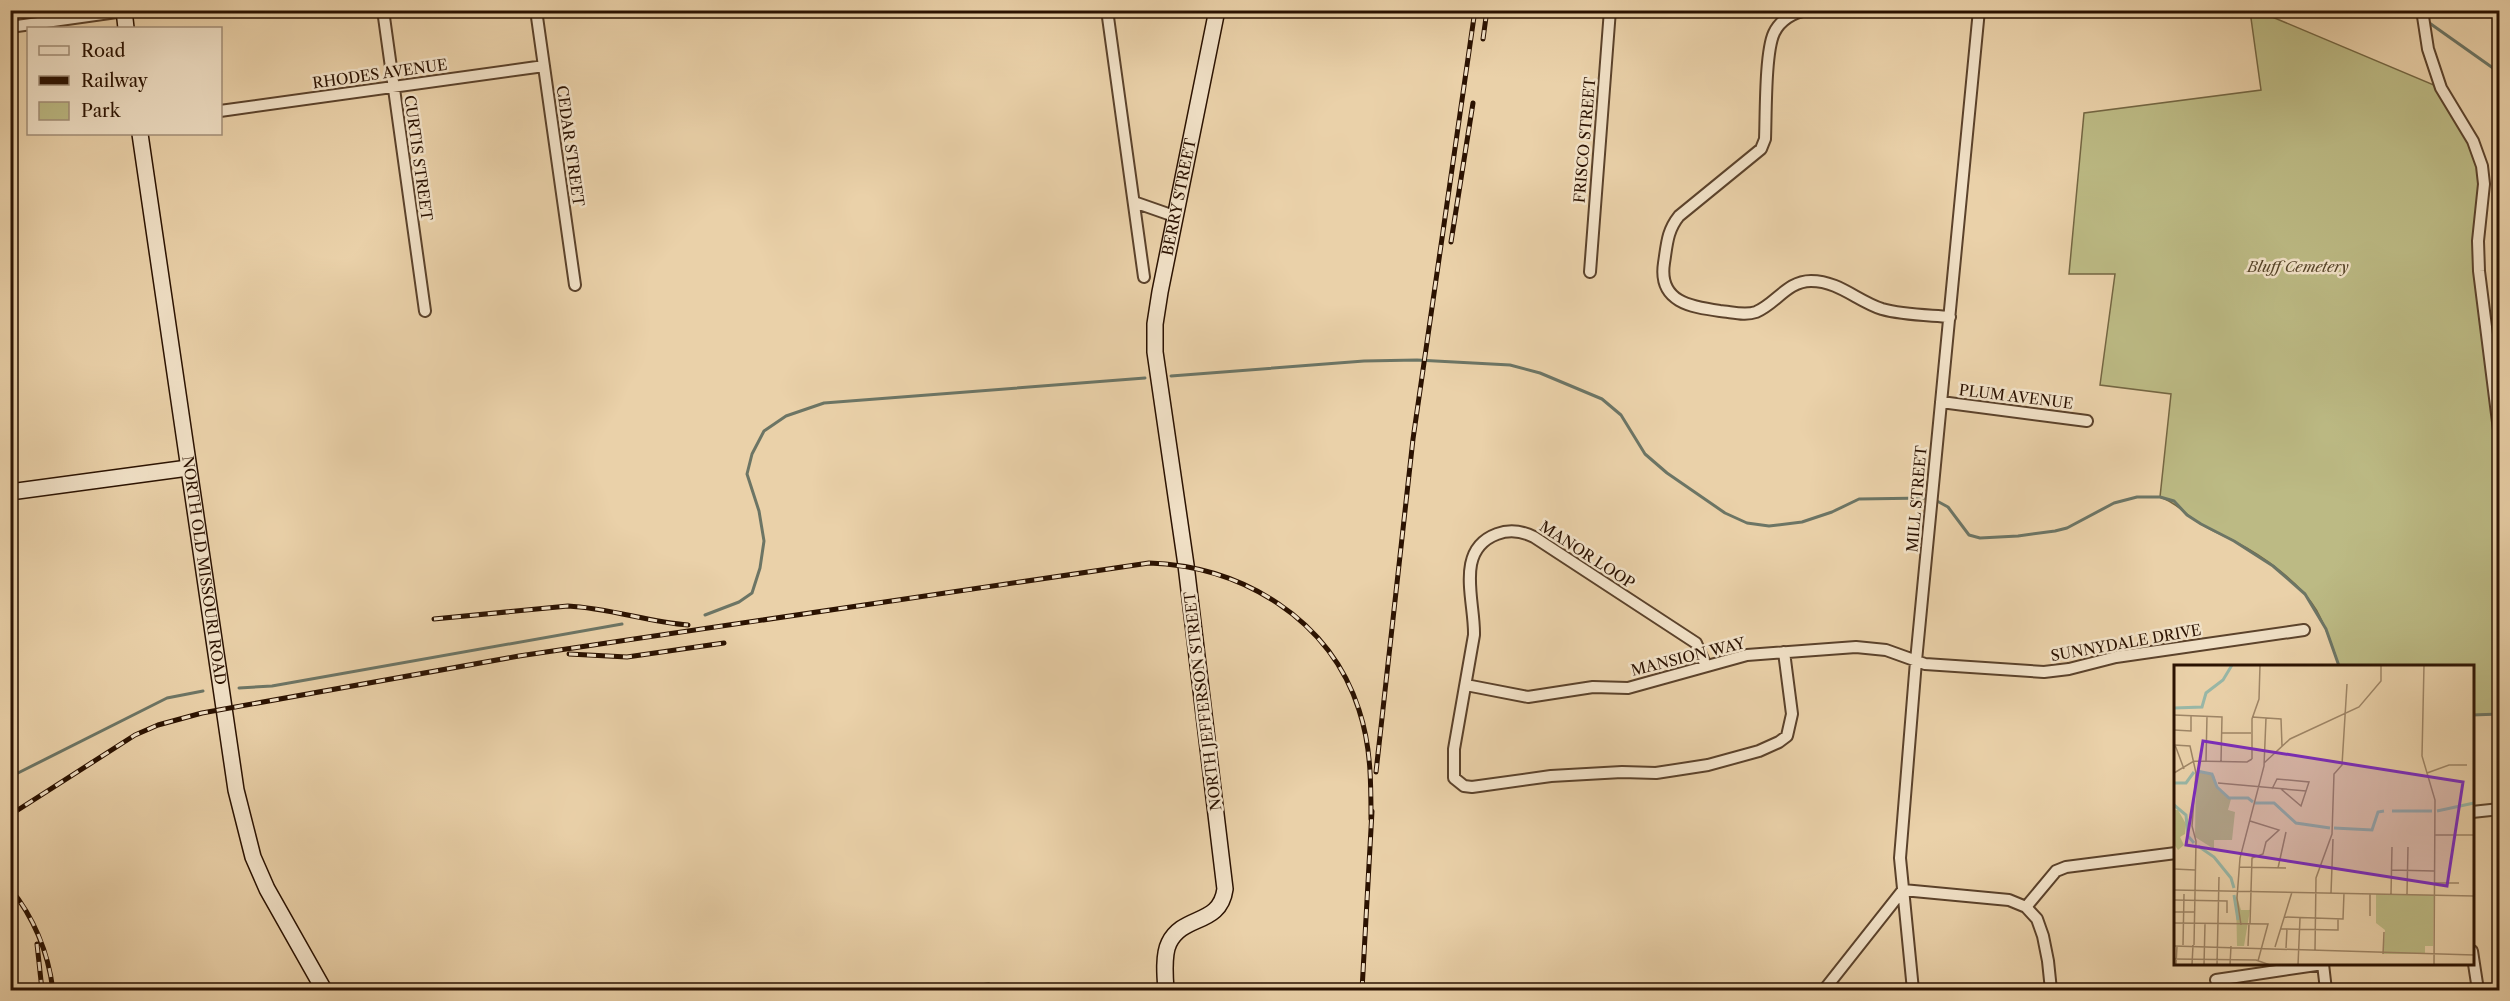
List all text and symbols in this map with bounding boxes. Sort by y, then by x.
legend [27,27,222,135]
text: Road [81,40,126,62]
street label: RHODES AVENUE [311,55,449,92]
text: Railway [81,70,149,92]
street label: FRISCO STREET [1570,75,1600,204]
street label: CEDAR STREET [553,84,589,208]
street label: CURTIS STREET [400,94,437,223]
text: Park [81,100,122,122]
street label: BERRY STREET [1158,136,1200,257]
park label: Bluff Cemetery [2246,257,2349,276]
street label: PLUM AVENUE [1958,380,2074,413]
street label: MILL STREET [1902,444,1931,553]
street label: NORTH OLD MISSOURI ROAD [178,455,230,686]
street label: MANOR LOOP [1536,517,1639,592]
street label: NORTH JEFFERSON STREET [1180,590,1225,812]
street label: SUNNYDALE DRIVE [2049,620,2203,665]
street label: MANSION WAY [1629,633,1747,680]
inset map [2174,665,2474,965]

